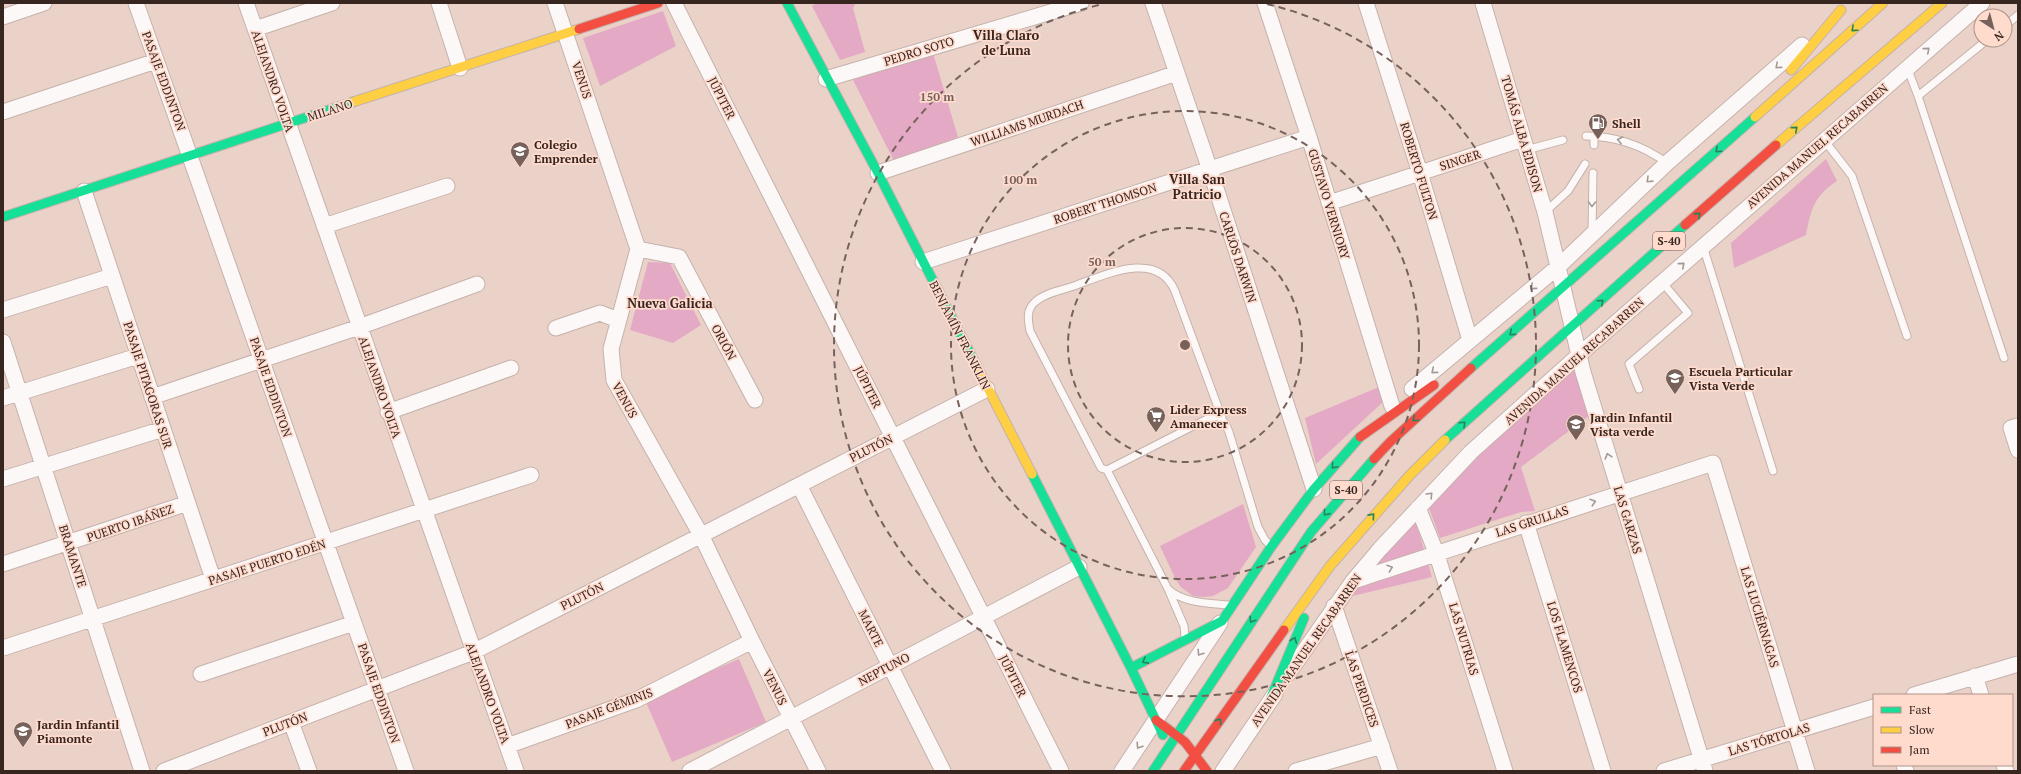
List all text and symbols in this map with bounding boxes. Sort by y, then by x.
north arrow [1973,8,2013,48]
one-way arrow [1851,24,1858,31]
district label: Villa Claro de Luna [973,26,1040,59]
street label: ALEJANDRO VOLTA [249,28,298,135]
text: N [1991,28,2006,45]
street label: PASAJE EDDINTON [139,29,189,133]
street label: PEDRO SOTO [882,33,956,69]
one-way arrow [1922,47,1929,54]
street label: VENUS [569,59,595,101]
one-way arrow [1775,61,1782,68]
street label: JÚPITER [705,74,739,122]
street label: TOMÁS ALBA EDISON [1498,74,1546,194]
street label: AVENIDA MANUEL RECABARREN [1743,80,1891,212]
text: 150 m [920,89,954,104]
street label: MILANO [305,96,355,124]
street label: WILLIAMS MURDACH [968,96,1086,149]
fuel station icon: Shell [1587,112,1609,140]
place label: Shell [1612,116,1641,131]
street label: ROBERTO FULTON [1397,120,1441,222]
one-way arrow [1790,127,1797,134]
one-way arrow [1617,136,1623,144]
place label: Colegio Emprender [534,137,599,166]
school or university icon: Colegio Emprender [509,140,531,168]
street label: SINGER [1438,146,1483,174]
one-way arrow [1715,146,1722,153]
street label: GUSTAVO VERNIORY [1305,147,1353,261]
district label: Villa San Patricio [1169,170,1226,203]
text: 100 m [1003,172,1037,187]
one-way arrow [1646,175,1654,183]
street label: ROBERT THOMSON [1052,179,1159,227]
one-way arrow [1588,201,1596,207]
street label: CARLOS DARWIN [1216,209,1260,305]
one-way arrow [1693,212,1701,219]
road number: S-40 [1653,232,1685,250]
text: 50 m [1088,254,1116,269]
one-way arrow [1677,262,1685,269]
street label: BENJAMÍN FRANKLIN [926,278,994,392]
one-way arrow [1531,283,1538,290]
district label: Nueva Galicia [627,294,713,312]
street label: AVENIDA MANUEL RECABARREN [1501,294,1647,428]
one-way arrow [1596,299,1604,306]
street label: PASAJE PITAGORAS SUR [120,319,176,451]
street label: ORIÓN [708,322,740,363]
one-way arrow [1510,328,1517,335]
street label: ALEJANDRO VOLTA [356,334,405,441]
street label: PASAJE EDDINTON [247,335,295,439]
centre of rings [1178,338,1192,352]
street label: JÚPITER [851,363,885,411]
place label: Escuela Particular Vista Verde [1689,364,1793,393]
one-way arrow [1431,367,1438,374]
school or university icon: Escuela Particular Vista Verde [1664,367,1686,395]
street label: VENUS [609,380,641,420]
place label: Lider Express Amanecer [1170,402,1247,431]
supermarket icon: Lider Express Amanecer [1145,405,1167,433]
place label: Jardin Infantil Vista verde [1590,410,1672,439]
school or university icon: Jardin Infantil Vista verde [1565,413,1587,441]
one-way arrow [1412,414,1420,421]
one-way arrow [1458,421,1466,428]
street label: PLUTÓN [847,431,895,465]
one-way arrow [1604,452,1613,459]
one-way arrow [1332,461,1339,469]
road number: S-40 [1330,481,1362,499]
street label: LAS GARZAS [1611,484,1645,556]
one-way arrow [1425,492,1433,500]
one-way arrow [1589,498,1596,506]
street label: PUERTO IBÁÑEZ [84,501,176,545]
street label: LAS GRULLAS [1494,502,1570,540]
one-way arrow [1323,509,1330,516]
one-way arrow [1368,514,1375,521]
street label: BRAMANTE [56,523,90,589]
street label: PASAJE PUERTO EDÉN [206,536,328,588]
one-way arrow [1386,564,1393,573]
street label: LAS LUCIÉRNAGAS [1738,565,1782,669]
street label: AVENIDA MANUEL RECABARREN [1247,571,1365,729]
street label: PLUTÓN [558,579,606,613]
street label: LOS FLAMENCOS [1544,599,1586,695]
street label: LAS NUTRIAS [1446,601,1482,677]
street label: MARTE [855,607,887,649]
one-way arrow [1250,616,1257,623]
one-way arrow [1290,637,1298,644]
street label: ALEJANDRO VOLTA [463,640,514,746]
street label: PASAJE EDDINTON [355,641,403,745]
street label: NEPTUNO [856,649,912,689]
one-way arrow [1197,649,1205,656]
street label: LAS PERDICES [1342,649,1382,729]
street label: JÚPITER [996,652,1030,700]
one-way arrow [1142,656,1150,663]
street label: VENUS [760,666,790,708]
street label: PASAJE GÉMINIS [563,684,655,732]
legend [1873,694,2013,766]
text: Fast [1909,702,1932,717]
street label: PLUTÓN [261,709,310,739]
place label: Jardin Infantil Piamonte [37,717,119,746]
one-way arrow [1214,719,1221,726]
street label: LAS TÓRTOLAS [1726,719,1812,759]
school or university icon: Jardin Infantil Piamonte [12,720,34,748]
text: Slow [1909,722,1935,737]
one-way arrow [1136,742,1144,749]
text: Jam [1909,742,1930,757]

